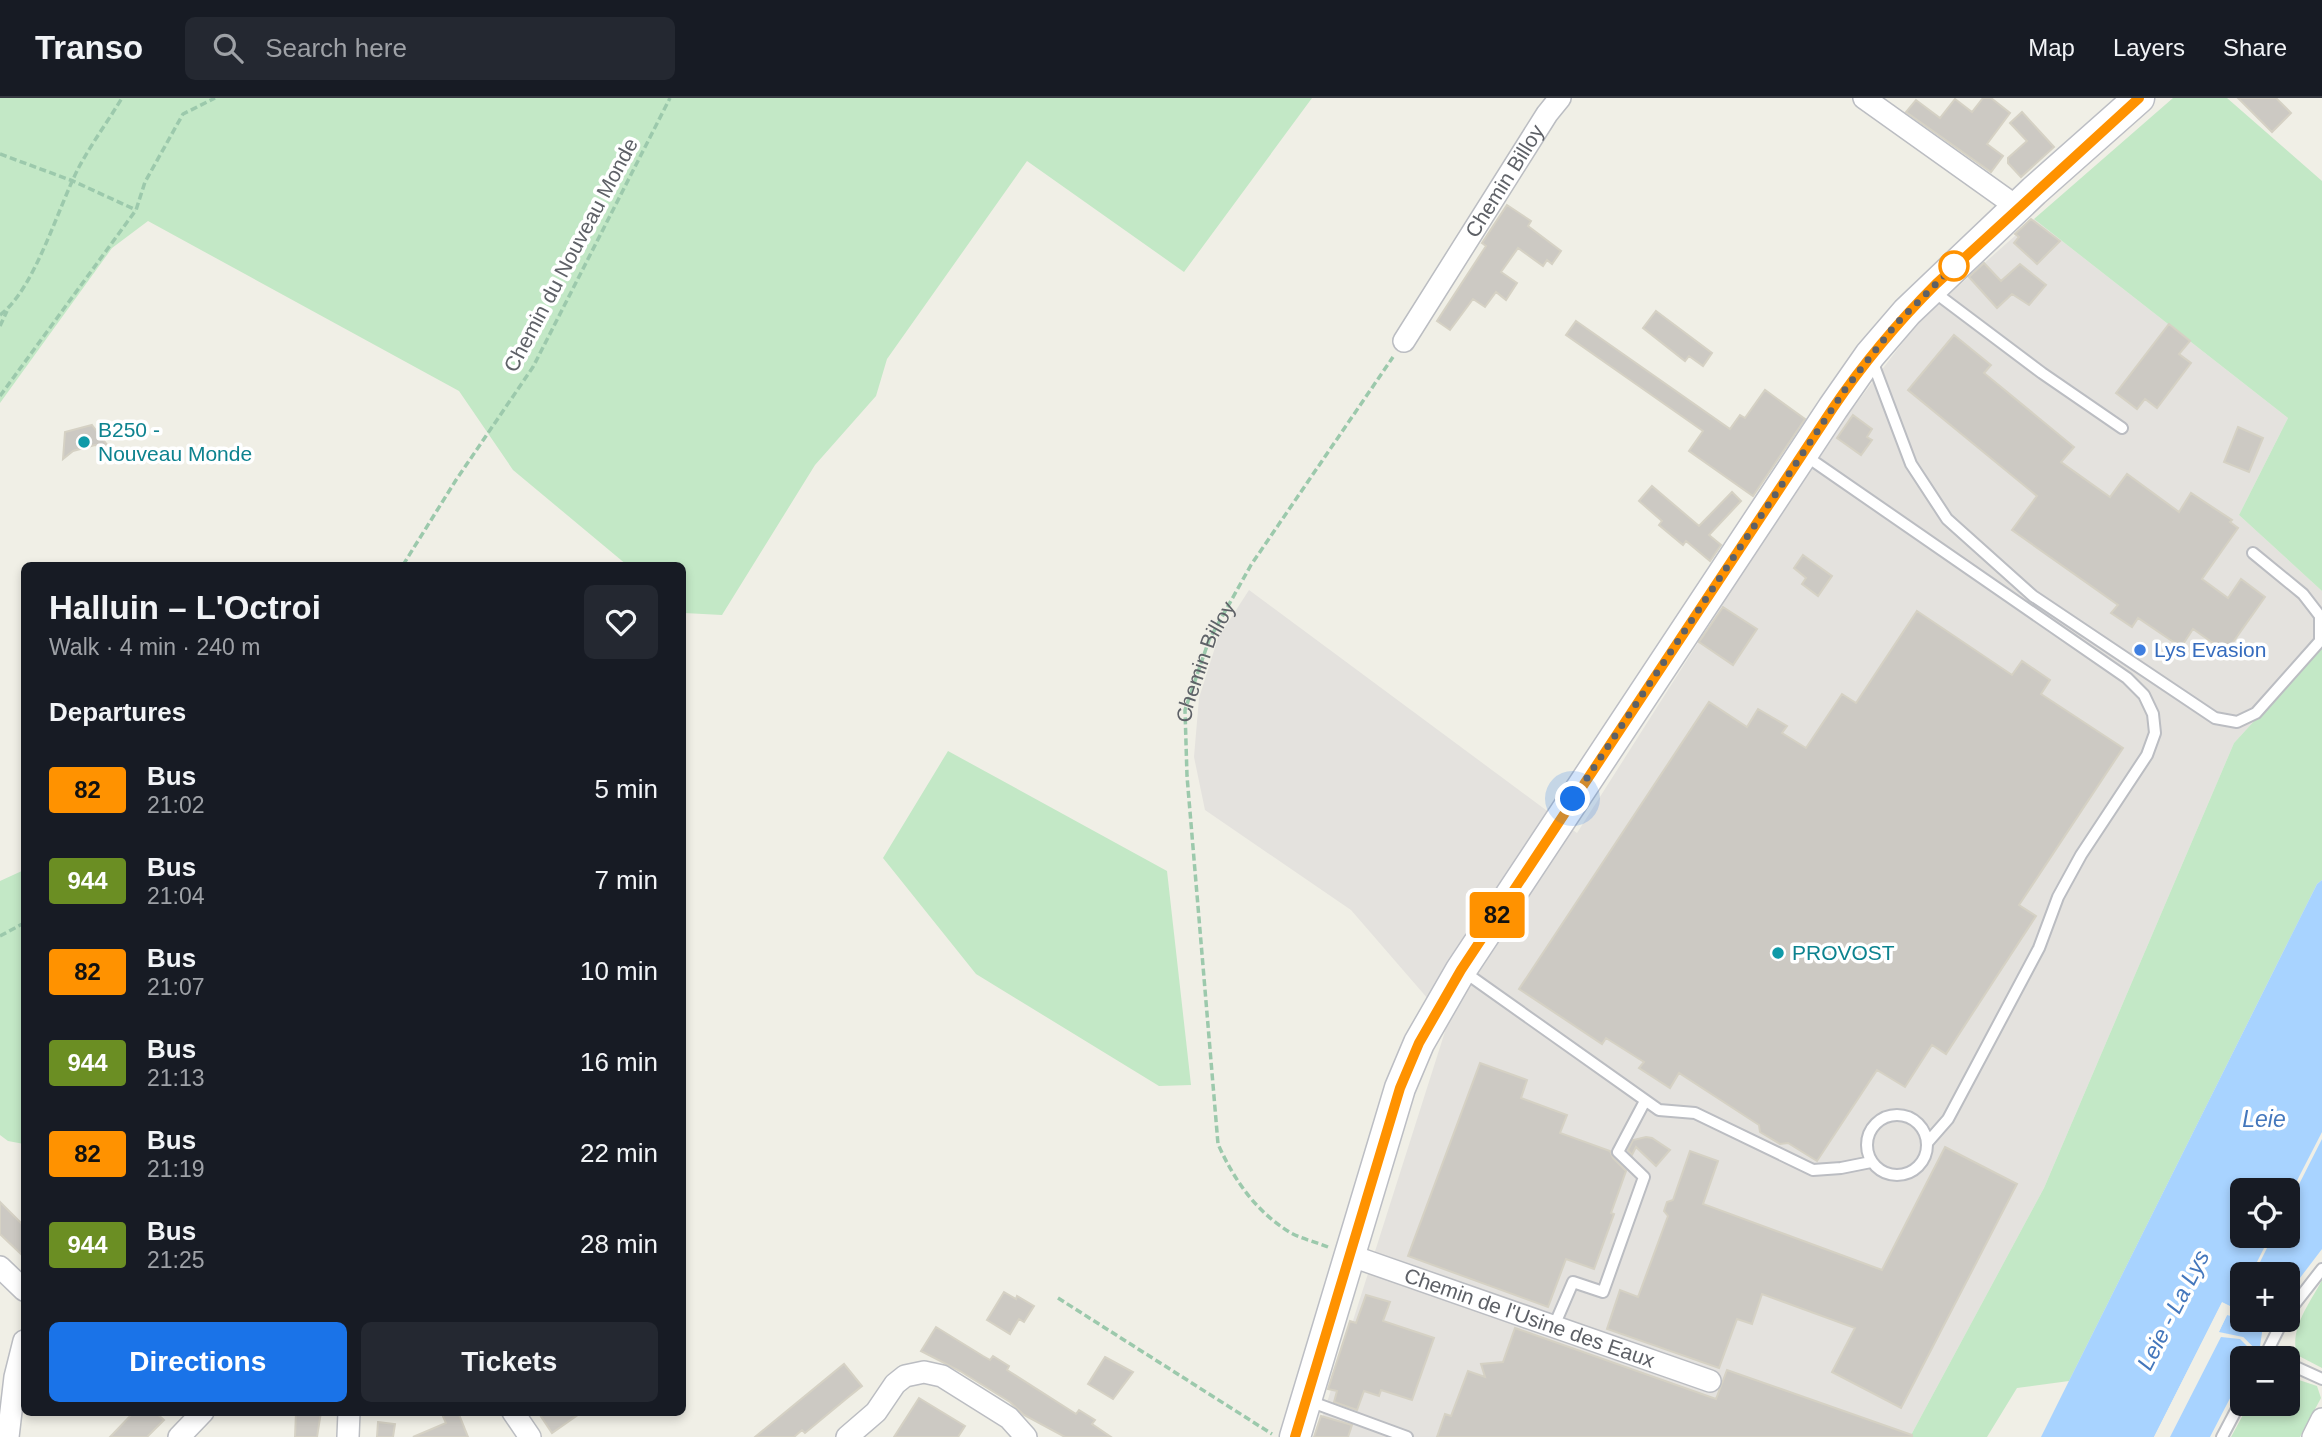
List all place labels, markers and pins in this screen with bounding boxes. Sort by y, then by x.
unlabelled marker [1939,251,1969,281]
place label: B250 - Nouveau Monde [98,418,252,465]
marker: B250 - Nouveau Monde [76,434,92,450]
place label: Lys Evasion [2154,638,2266,661]
marker: Lys Evasion [2132,642,2148,658]
place label: PROVOST [1792,941,1895,964]
marker: PROVOST [1770,945,1786,961]

